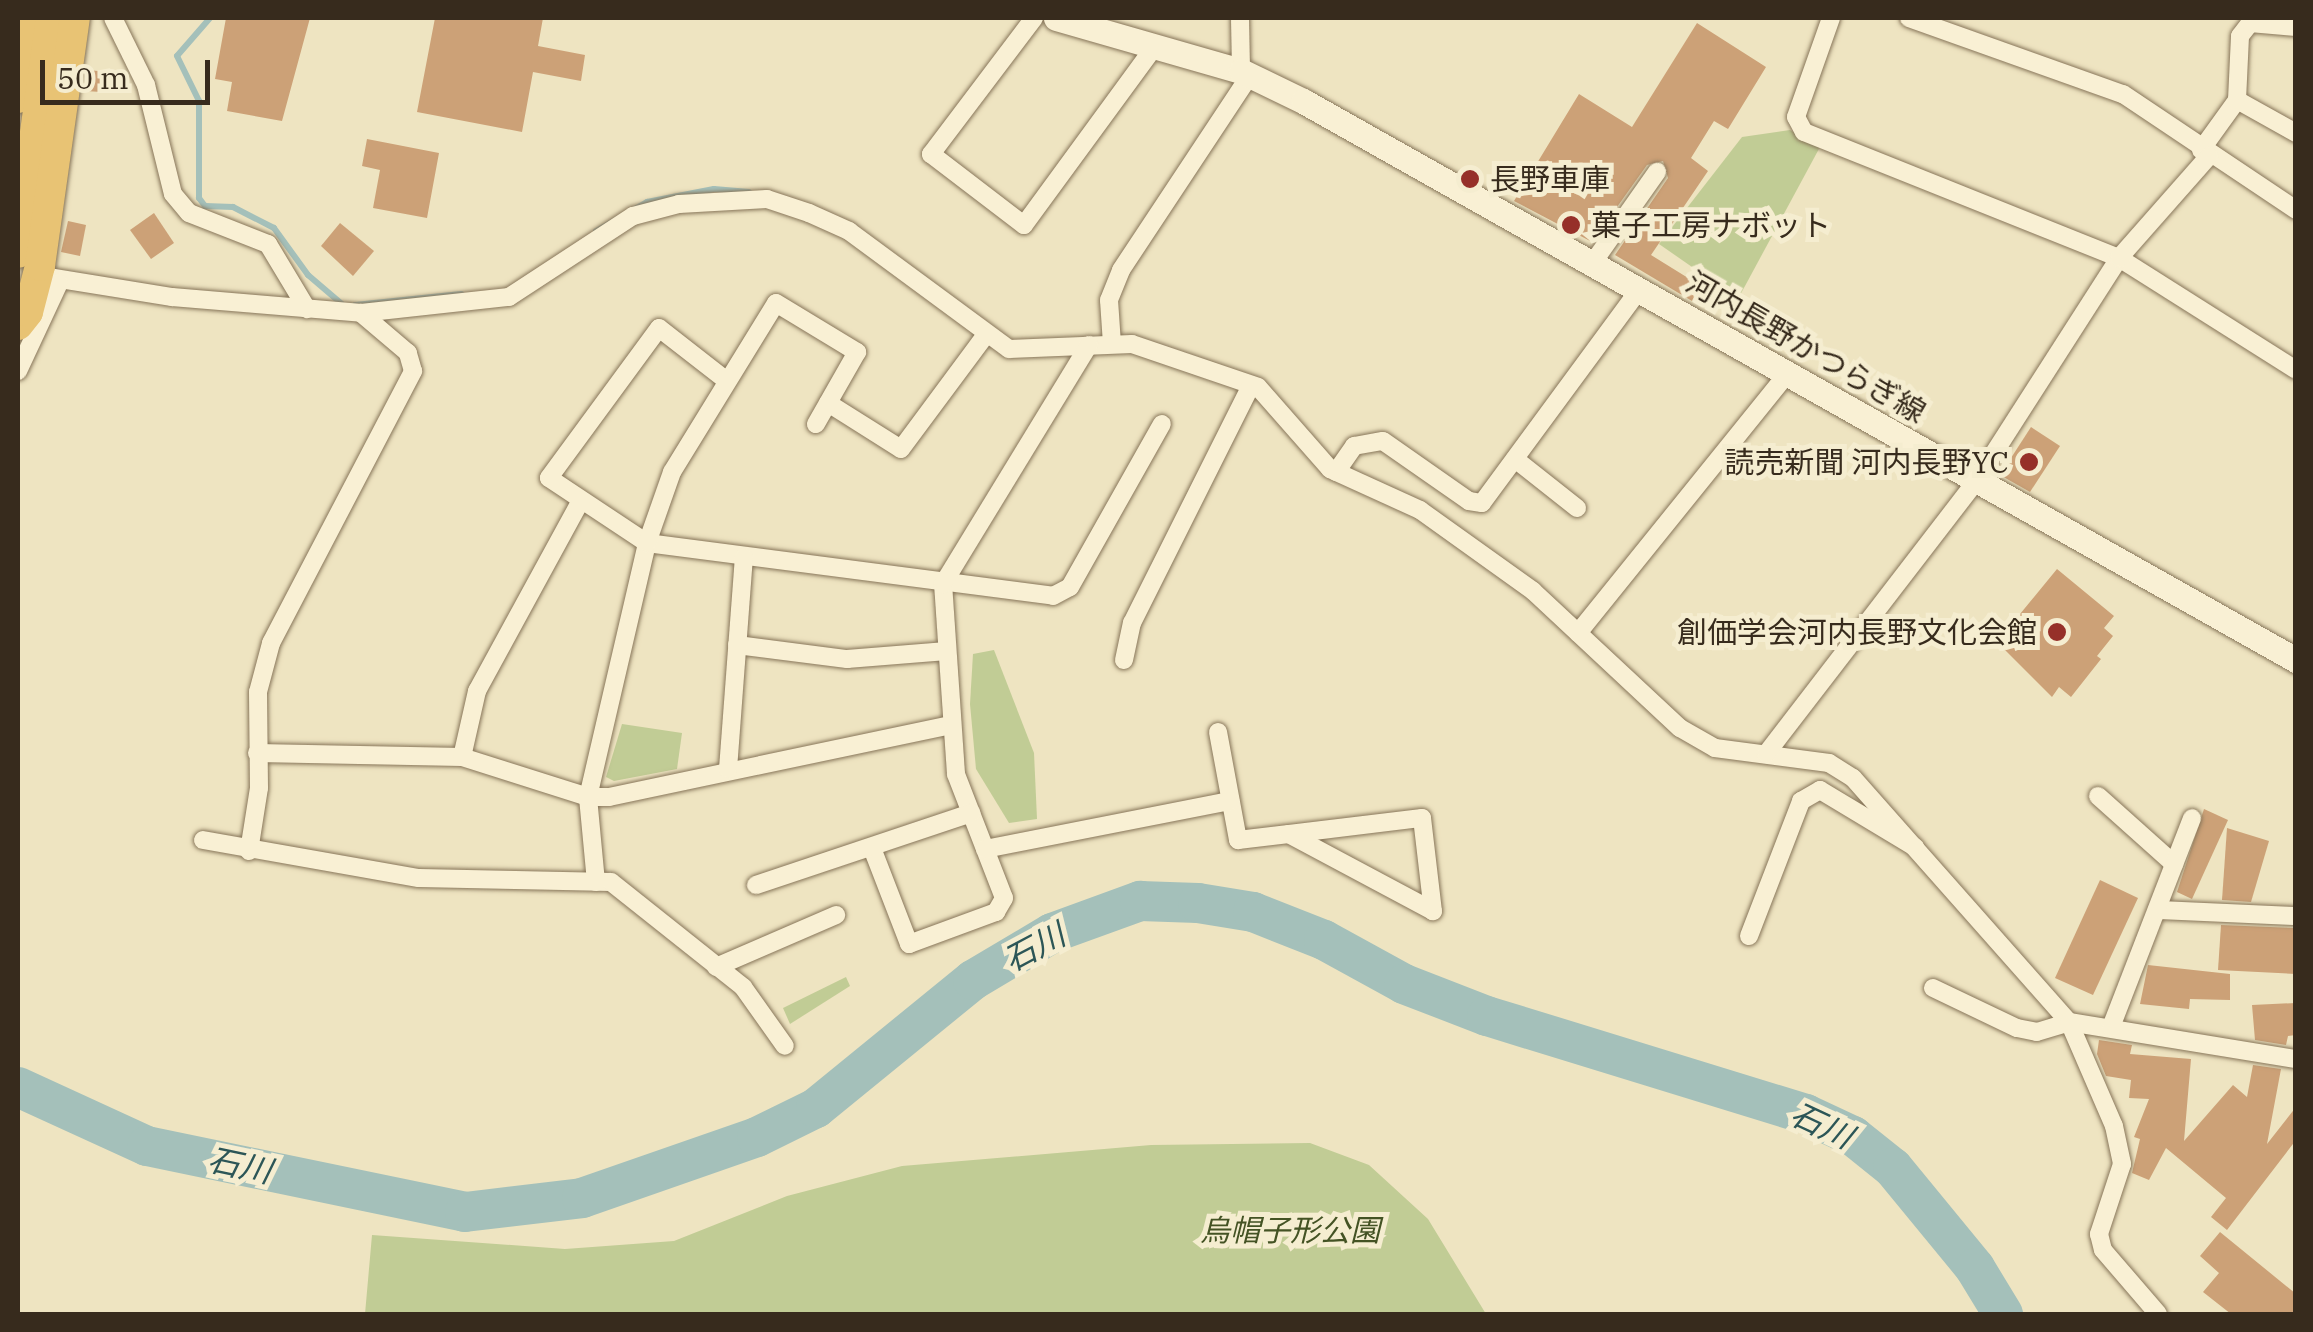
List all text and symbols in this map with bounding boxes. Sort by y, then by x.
scale bar [45,40,215,102]
text: 50 m [57,58,129,97]
place label: 長野車庫 [1490,161,1610,197]
marker: 長野車庫 [1459,168,1481,190]
place label: 菓子工房ナボット [1591,207,1831,243]
marker: 菓子工房ナボット [1560,214,1582,236]
street label: 河内長野かつらぎ線 [1680,264,1932,430]
place label: 読売新聞 河内長野YC [1724,444,2009,480]
marker: 読売新聞 河内長野YC [2018,451,2040,473]
place label: 創価学会河内長野文化会館 [1677,614,2037,650]
marker: 創価学会河内長野文化会館 [2046,621,2068,643]
water label: 石川 [997,915,1071,979]
water label: 石川 [1785,1094,1859,1156]
water label: 石川 [205,1140,275,1190]
park label: 烏帽子形公園 [1200,1212,1380,1248]

